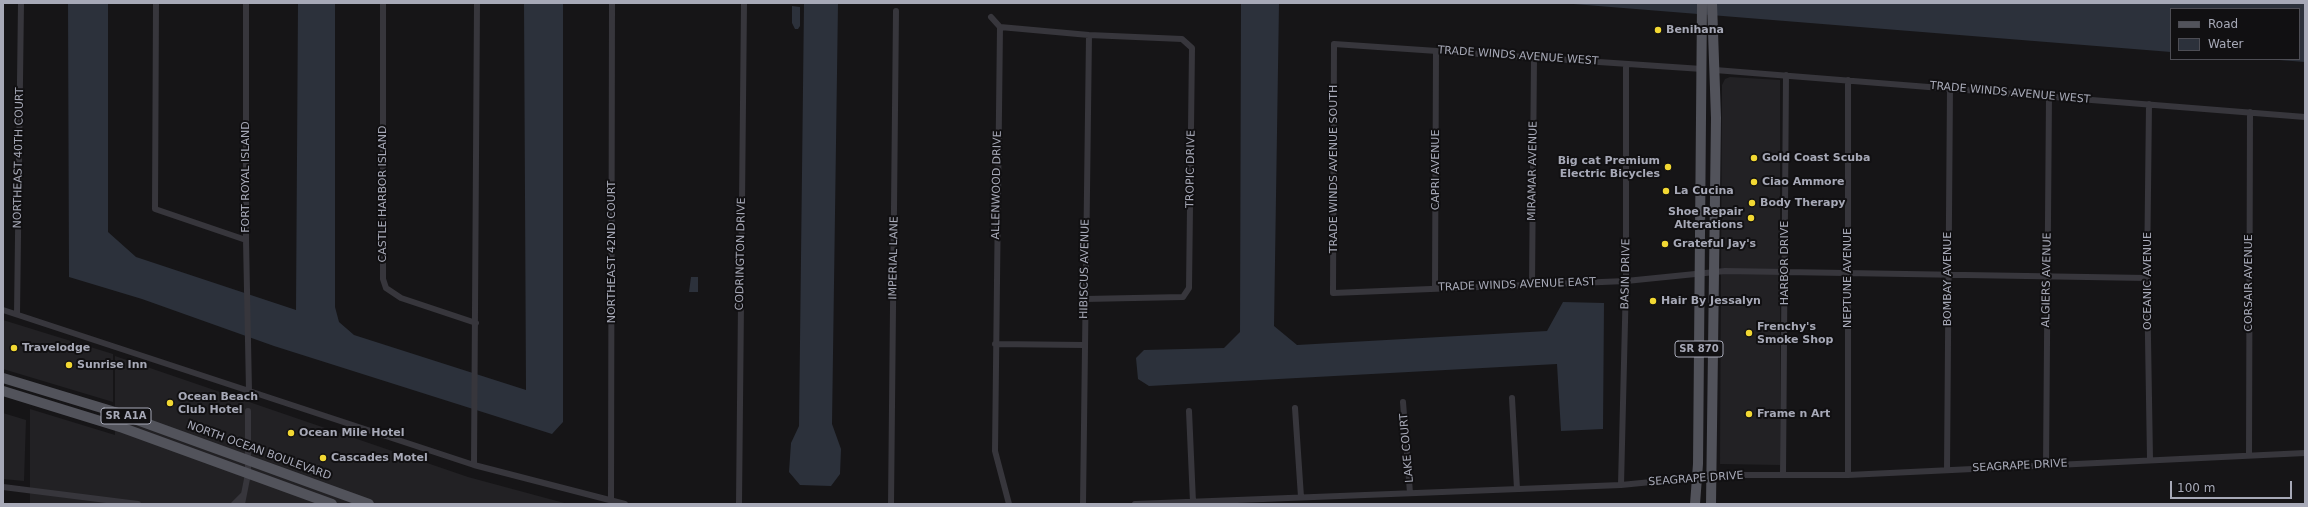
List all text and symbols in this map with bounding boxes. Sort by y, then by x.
legend [2170,8,2300,60]
text: Road [2208,17,2238,31]
place label: Benihana [1666,23,1724,37]
marker: Benihana [1653,25,1663,35]
text: Water [2208,37,2243,51]
street label: TRADE WINDS AVENUE WEST [1437,44,1599,68]
street label: TRADE WINDS AVENUE WEST [1929,79,2091,107]
street label: TRADE WINDS AVENUE SOUTH [1327,85,1341,253]
street label: NORTHEAST 40TH COURT [11,87,27,229]
street label: FORT ROYAL ISLAND [239,121,253,233]
street label: MIRAMAR AVENUE [1526,121,1540,221]
street label: CASTLE HARBOR ISLAND [376,126,390,262]
street label: ALLENWOOD DRIVE [989,130,1005,240]
street label: TROPIC DRIVE [1184,130,1198,208]
street label: CAPRI AVENUE [1429,130,1443,210]
place label: Gold Coast Scuba [1762,151,1870,165]
marker: Gold Coast Scuba [1749,153,1759,163]
place label: Big cat Premium Electric Bicycles [1558,154,1660,180]
marker: Big cat Premium Electric Bicycles [1663,162,1673,172]
place label: Ciao Ammore [1762,175,1845,189]
marker: Ciao Ammore [1749,177,1759,187]
street label: NORTHEAST 42ND COURT [605,181,619,323]
place label: La Cucina [1674,184,1734,198]
marker: La Cucina [1661,186,1671,196]
place label: Body Therapy [1760,196,1846,210]
street label: CODRINGTON DRIVE [733,197,749,311]
marker: Body Therapy [1747,198,1757,208]
place label: Shoe Repair Alterations [1668,205,1743,231]
marker: Shoe Repair Alterations [1746,213,1756,223]
street label: IMPERIAL LANE [887,216,901,300]
street label: HIBISCUS AVENUE [1078,219,1092,319]
street label: HARBOR DRIVE [1778,221,1792,305]
street label: NEPTUNE AVENUE [1841,228,1855,328]
street label: BOMBAY AVENUE [1941,232,1955,326]
street label: ALGIERS AVENUE [2040,232,2054,328]
street label: OCEANIC AVENUE [2141,232,2155,330]
street label: CORSAIR AVENUE [2242,234,2256,332]
place label: Grateful Jay's [1673,237,1756,251]
street label: BASIN DRIVE [1619,238,1633,310]
marker: Grateful Jay's [1660,239,1670,249]
street label: TRADE WINDS AVENUE EAST [1438,276,1596,294]
place label: Hair By Jessalyn [1661,294,1761,308]
marker: Hair By Jessalyn [1648,296,1658,306]
place label: Frenchy's Smoke Shop [1757,320,1833,346]
marker: Frenchy's Smoke Shop [1744,328,1754,338]
place label: Travelodge [22,341,90,355]
road number: SR 870 [1675,341,1723,357]
marker: Travelodge [9,343,19,353]
place label: Sunrise Inn [77,358,147,372]
marker: Sunrise Inn [64,360,74,370]
place label: Ocean Beach Club Hotel [178,390,258,416]
marker: Ocean Beach Club Hotel [165,398,175,408]
place label: Frame n Art [1757,407,1830,421]
road number: SR A1A [101,408,151,424]
marker: Frame n Art [1744,409,1754,419]
street label: LAKE COURT [1397,413,1417,483]
street label: NORTH OCEAN BOULEVARD [185,419,333,483]
place label: Ocean Mile Hotel [299,426,404,440]
marker: Ocean Mile Hotel [286,428,296,438]
place label: Cascades Motel [331,451,428,465]
marker: Cascades Motel [318,453,328,463]
street label: SEAGRAPE DRIVE [1972,457,2068,475]
street label: SEAGRAPE DRIVE [1648,469,1744,489]
scale bar [2172,473,2294,499]
text: 100 m [2177,481,2215,495]

